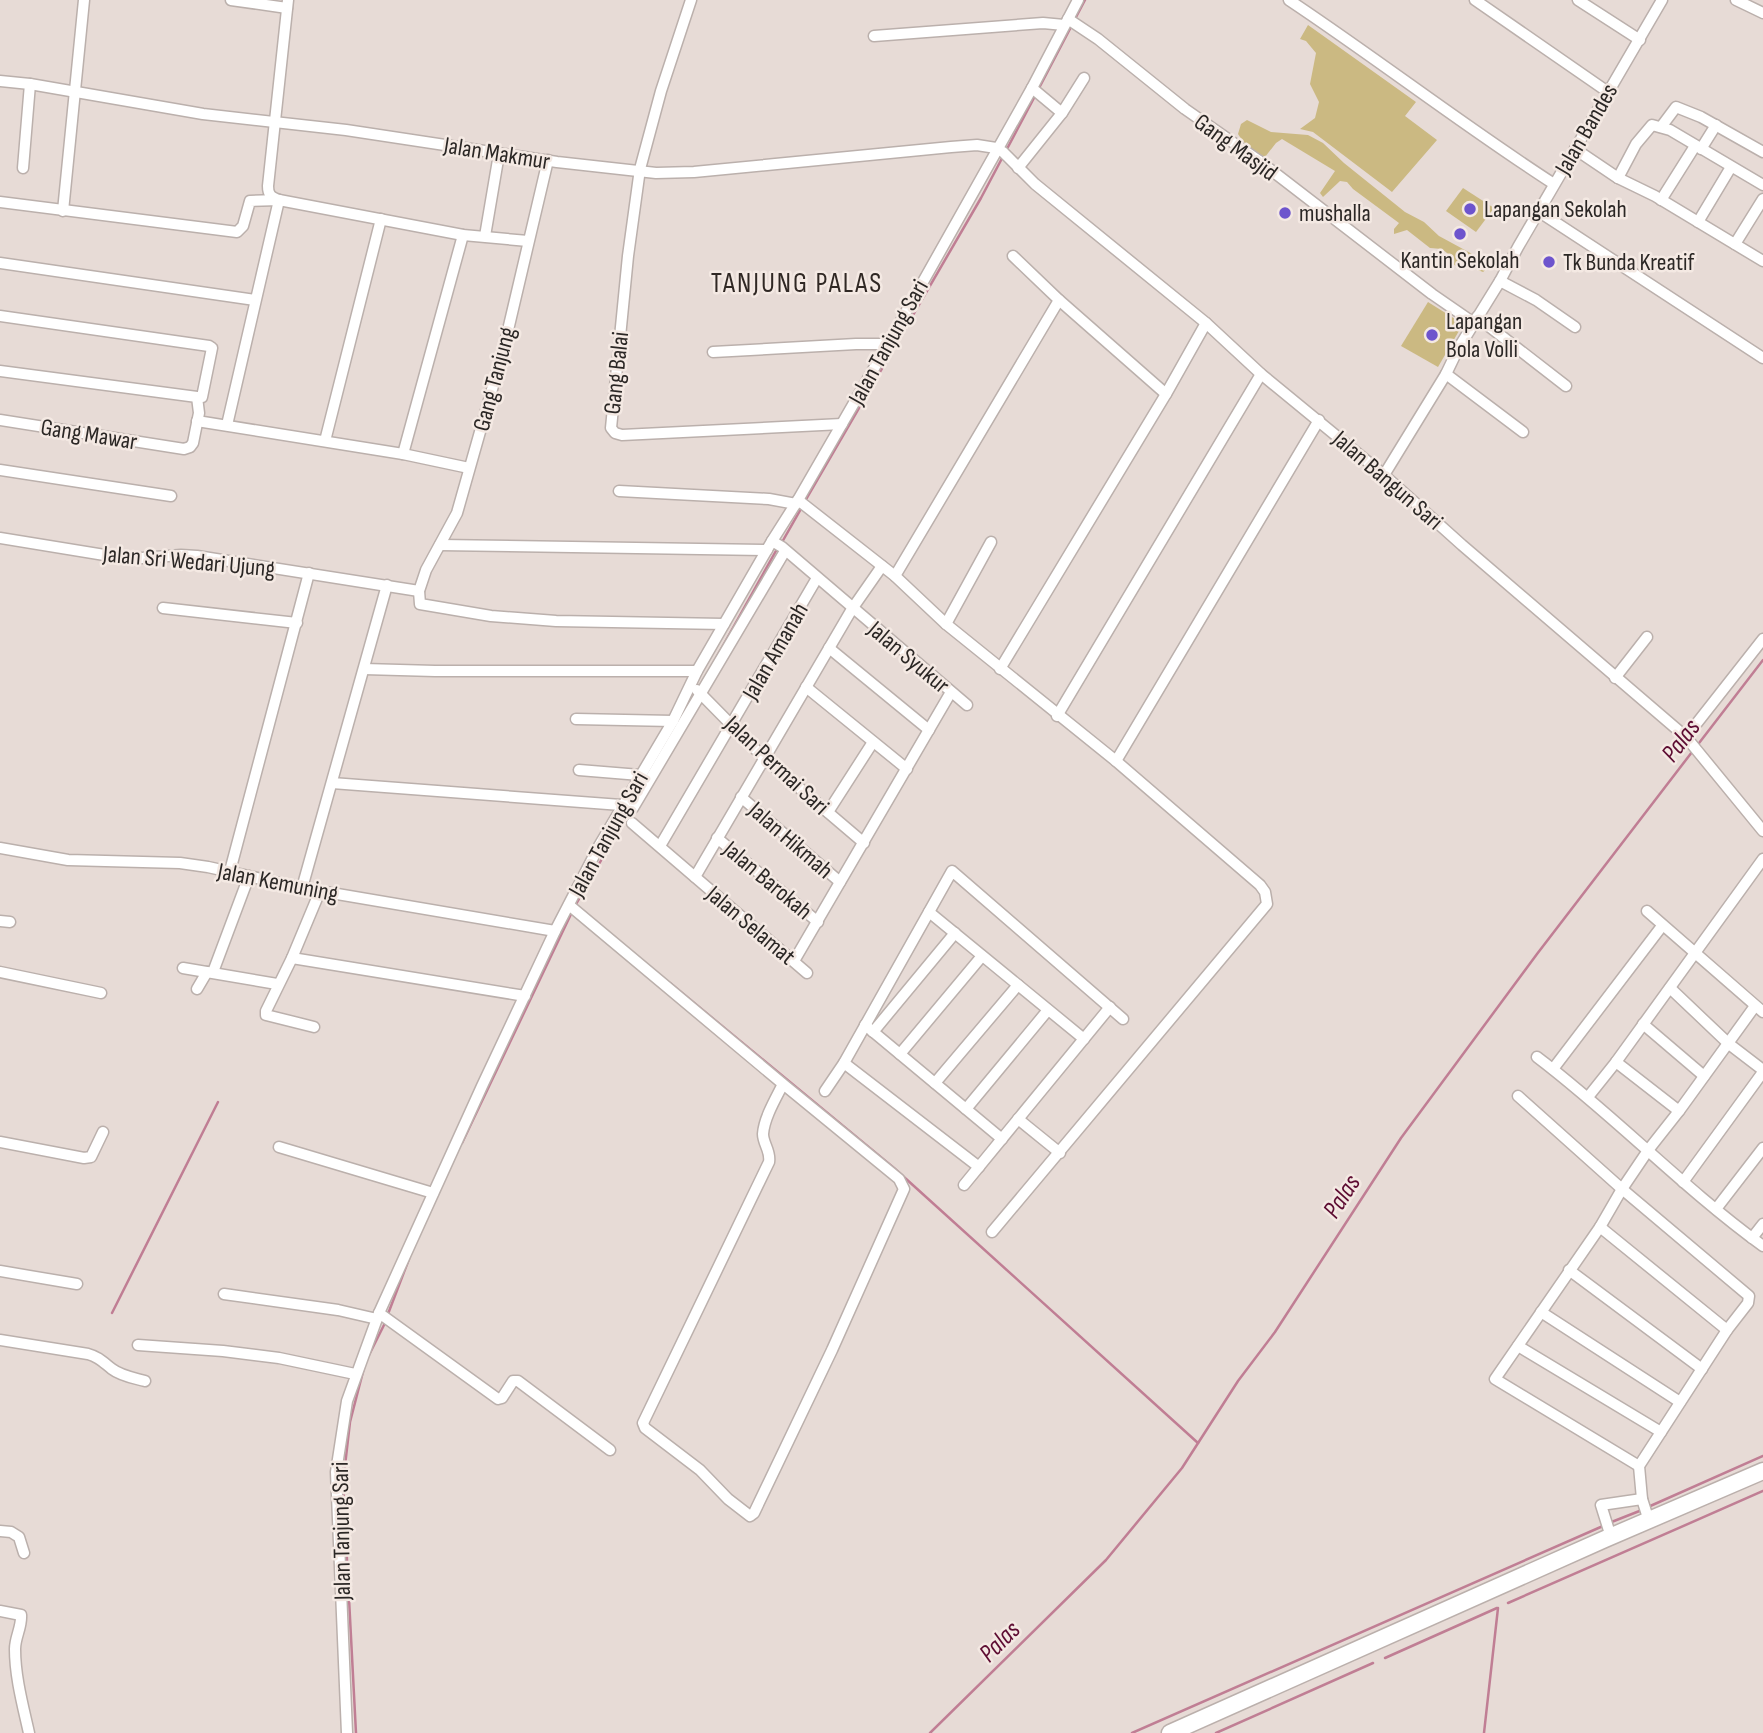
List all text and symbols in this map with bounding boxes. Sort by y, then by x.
street label: Jalan Bandes [1548,78,1624,181]
street label: Gang Masjid [1188,108,1283,187]
street label: Jalan Makmur [441,131,552,176]
place label: Lapangan Sekolah [1484,195,1627,224]
place label: mushalla [1299,199,1371,228]
marker: Lapangan Sekolah [1462,201,1478,217]
marker: mushalla [1277,205,1293,221]
marker: Kantin Sekolah [1452,226,1468,242]
place label: Kantin Sekolah [1401,246,1519,275]
place label: Tk Bunda Kreatif [1563,248,1695,277]
marker: Tk Bunda Kreatif [1541,254,1557,270]
district label: TANJUNG PALAS [711,267,883,300]
street label: Jalan Tanjung Sari [842,275,935,411]
place label: Lapangan Bola Volli [1446,307,1522,364]
street label: Gang Tanjung [467,324,522,434]
marker: Lapangan Bola Volli [1424,327,1440,343]
street label: Gang Balai [598,330,635,416]
street label: Gang Mawar [39,413,139,456]
street label: Jalan Bangun Sari [1326,424,1449,536]
street label: Jalan Sri Wedari Ujung [101,539,276,583]
street label: Jalan Amanah [736,598,815,706]
street label: Jalan Syukur [861,614,955,700]
street label: Jalan Permai Sari [718,709,835,821]
water label: Palas [1655,713,1707,768]
street label: Jalan Tanjung Sari [562,767,655,903]
street label: Jalan Hikmah [742,795,839,885]
street label: Jalan Barokah [717,834,818,926]
street label: Jalan Kemuning [214,856,341,908]
street label: Jalan Selamat [699,879,801,971]
water label: Palas [1317,1169,1368,1224]
street label: Jalan Tanjung Sari [326,1462,357,1601]
water label: Palas [973,1615,1027,1669]

